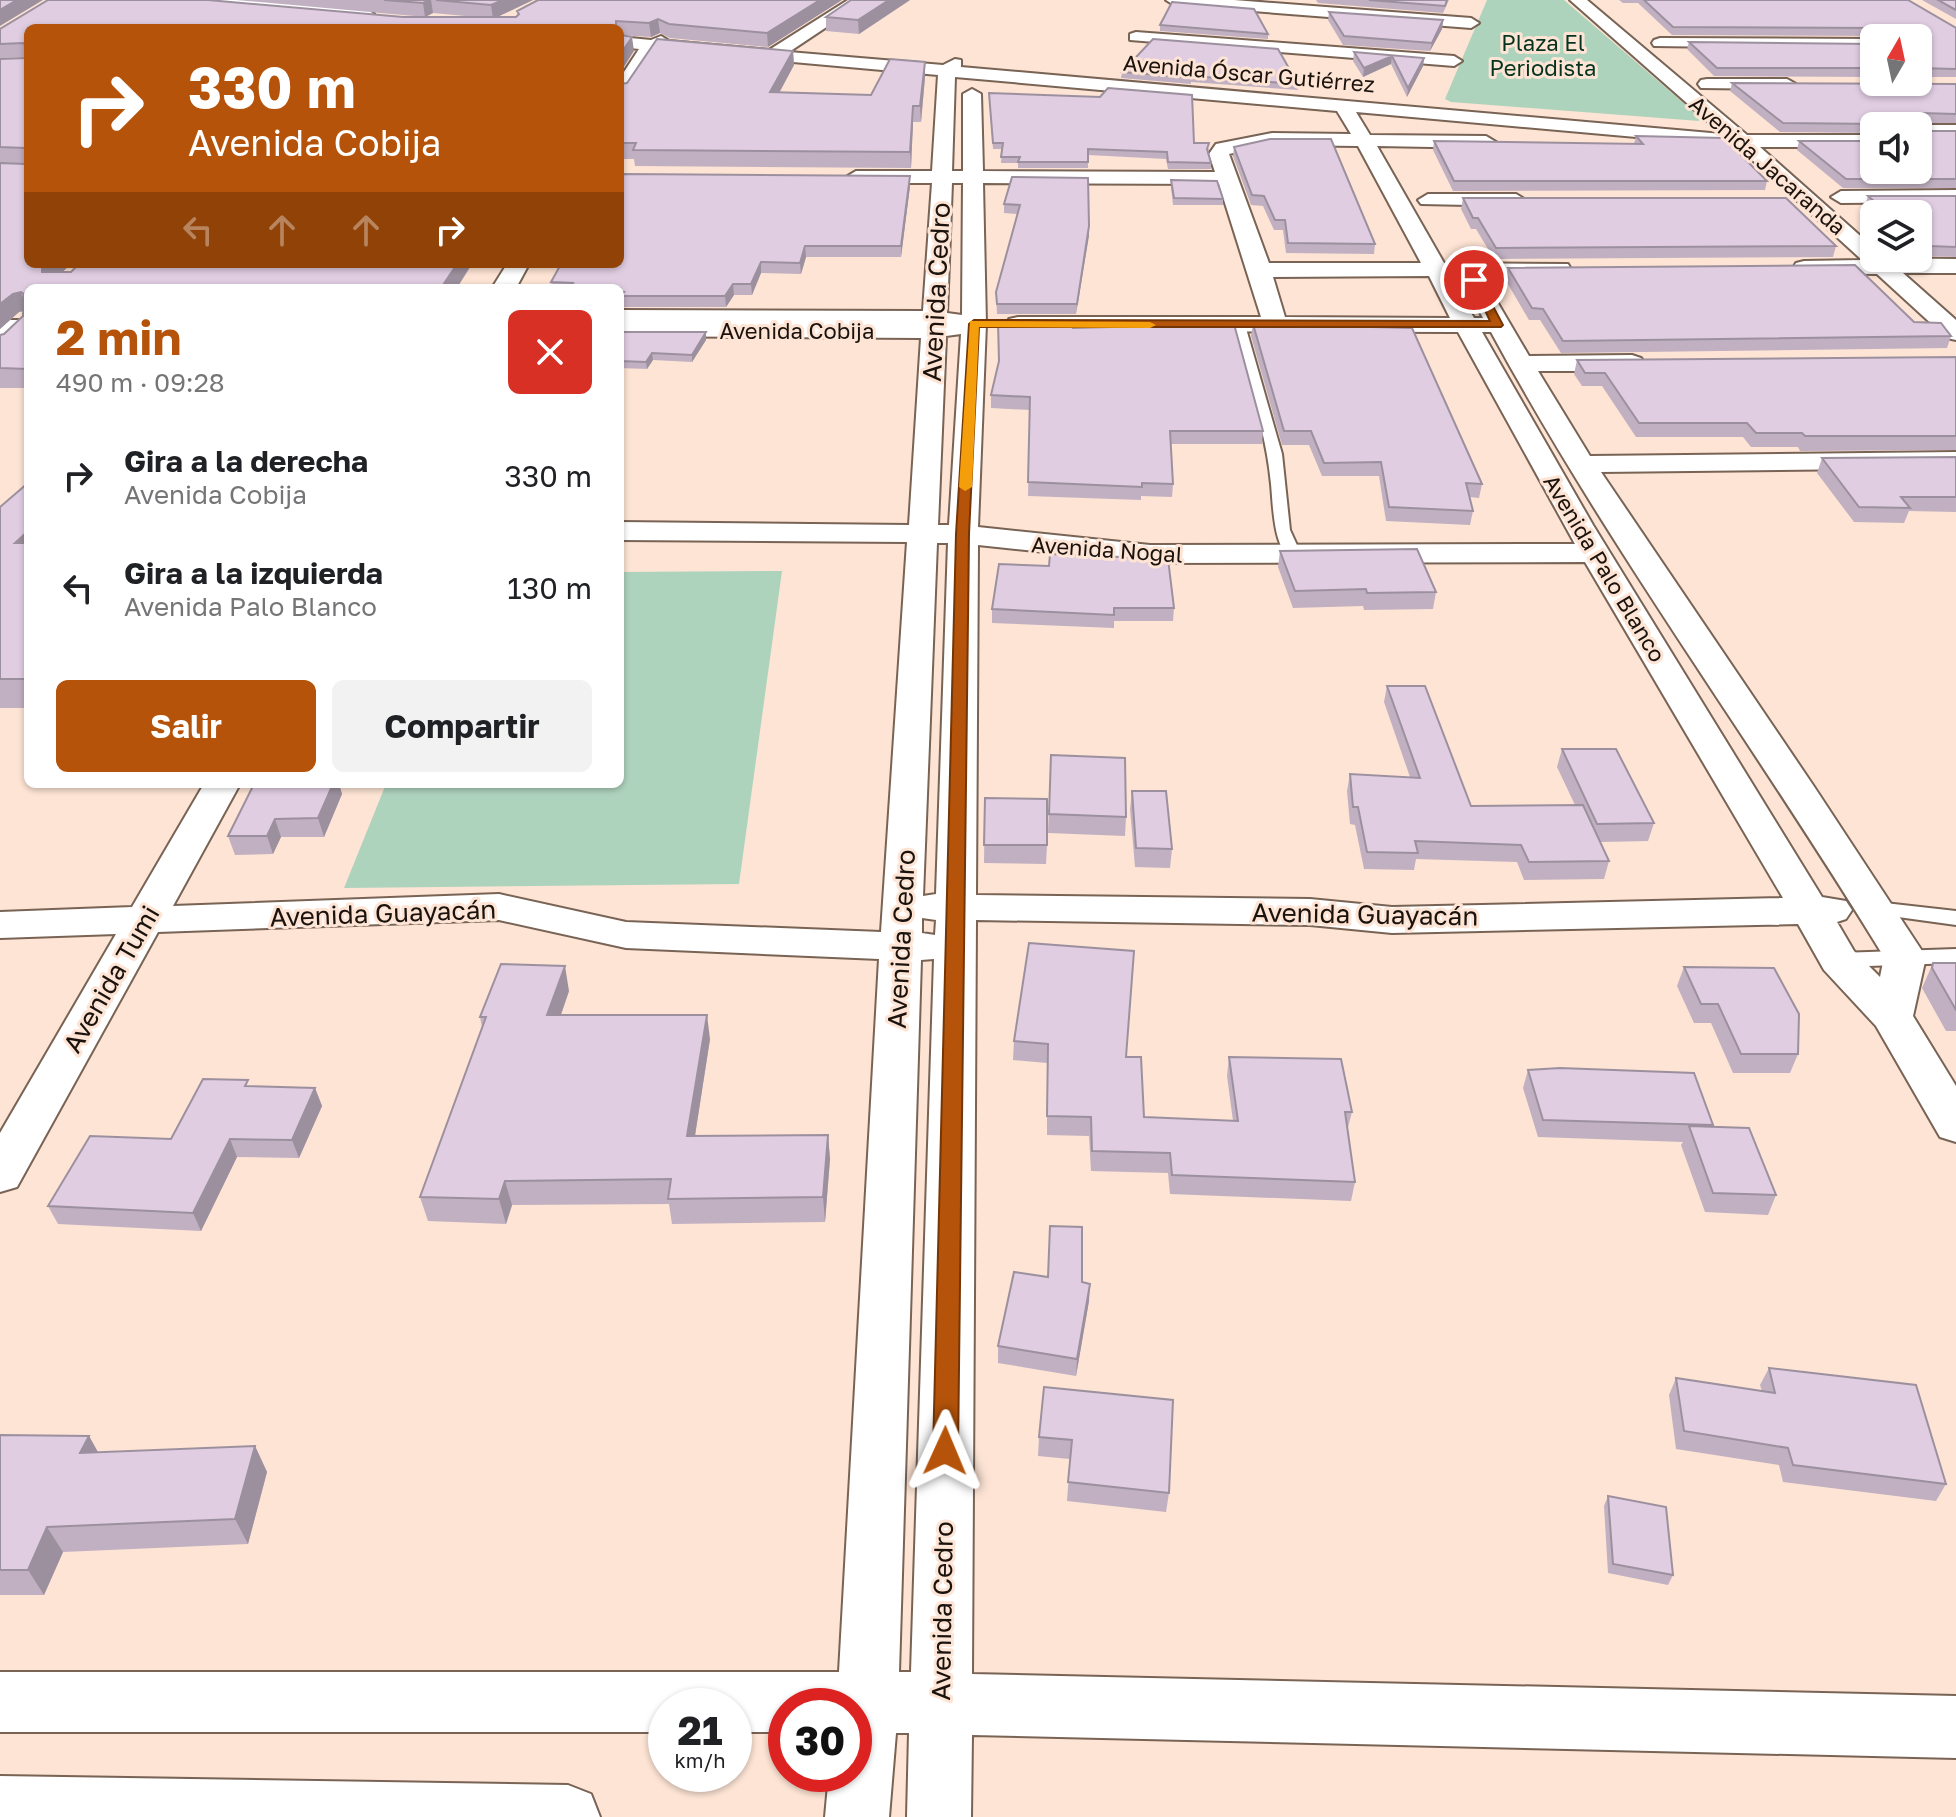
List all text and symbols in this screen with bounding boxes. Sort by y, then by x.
north arrow [1860,24,1932,96]
map controls [1860,24,1932,272]
park label: Plaza El Periodista [1490,29,1596,81]
street label: Avenida Óscar Gutiérrez [1122,49,1376,97]
text: 330 m [188,53,356,120]
icon: right [56,56,160,160]
street label: Avenida Jacaranda [1684,90,1852,240]
button: sound [1860,112,1932,184]
text: Avenida Cobija [188,121,441,164]
button: layers [1860,200,1932,272]
street label: Avenida Cedro [916,202,956,382]
icon: left [176,208,220,252]
icon: ahead [260,208,304,252]
icon: ahead [344,208,388,252]
icon: right [428,208,472,252]
pin [1440,246,1508,314]
icon: arrive [1452,258,1496,302]
text: 2 min [56,308,181,366]
button: close [508,310,592,394]
street label: Avenida Cobija [720,317,874,344]
text: 490 m · 09:28 [56,367,225,398]
text: Gira a la derecha [124,443,368,479]
icon: right [56,454,100,498]
text: 330 m [504,458,592,494]
street label: Avenida Palo Blanco [1538,469,1672,667]
text: Avenida Cobija [124,479,307,510]
street label: Avenida Nogal [1030,530,1184,568]
text: Gira a la izquierda [124,555,383,591]
icon: left [56,566,100,610]
text: 130 m [507,570,592,606]
text: Avenida Palo Blanco [124,591,377,622]
button: Salir [56,680,316,772]
button: Compartir [332,680,592,772]
street label: Avenida Cedro [881,849,921,1029]
street label: Avenida Guayacán [269,894,497,932]
street label: Avenida Guayacán [1251,897,1479,931]
street label: Avenida Tumi [56,900,166,1058]
position arrow [903,1409,987,1493]
street label: Avenida Cedro [925,1521,959,1701]
speed limit sign: 30 [768,1688,872,1792]
text: 21 [678,1706,723,1754]
text: km/h [675,1748,725,1772]

